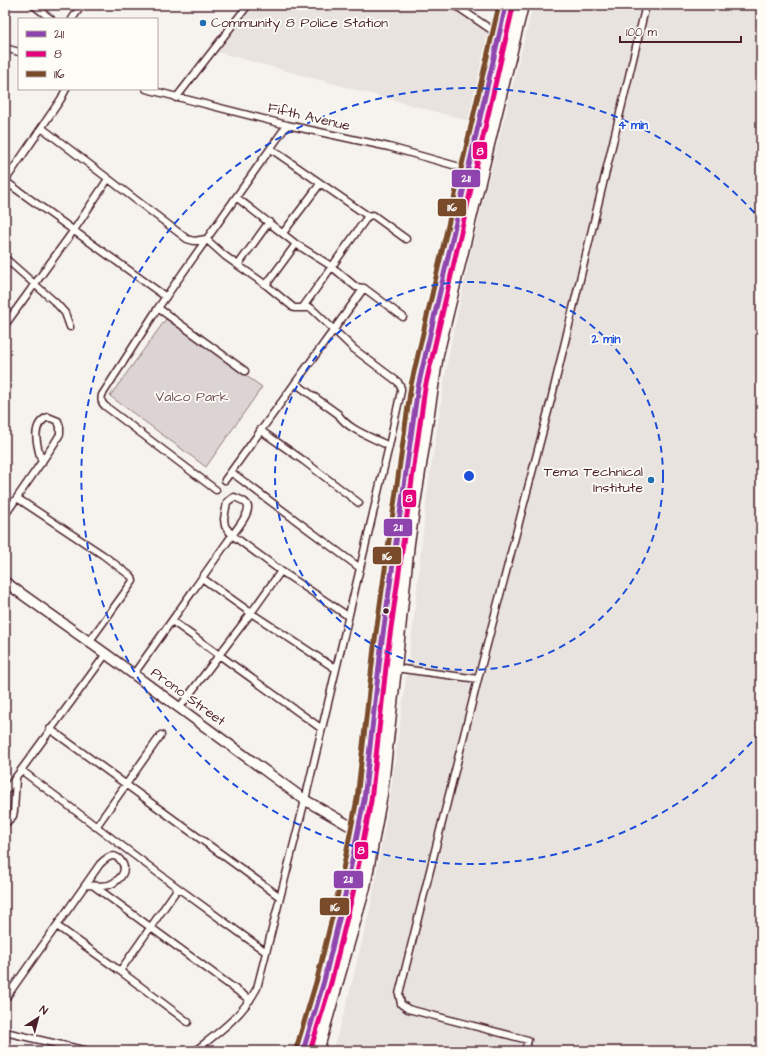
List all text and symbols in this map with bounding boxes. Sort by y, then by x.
place label: Community 8 Police Station [211,13,388,33]
legend [18,18,158,90]
marker: Community 8 Police Station [198,18,208,28]
scale bar [620,18,741,44]
text: 100 m [626,24,657,41]
text: 211 [54,26,64,43]
text: 8 [54,46,62,63]
text: 116 [54,66,65,83]
street label: Fifth Avenue [266,98,352,136]
text: 4 min [618,117,648,134]
line badge: 8 [472,141,488,160]
text: 8 [476,144,484,159]
line badge: 211 [451,169,481,188]
text: 211 [460,171,471,186]
line badge: 116 [437,198,467,217]
text: 116 [447,200,457,215]
text: 2 min [591,331,620,348]
park label: Valco Park [156,387,229,407]
place label: Tema Technical Institute [544,462,643,498]
centre of rings [462,469,476,483]
marker: Tema Technical Institute [646,475,656,485]
line badge: 8 [402,489,417,508]
text: 8 [405,491,413,506]
line badge: 211 [383,518,413,537]
text: 211 [392,520,403,535]
line badge: 116 [372,546,402,565]
text: 116 [382,549,392,564]
unlabelled marker [381,606,391,616]
street label: Prono Street [146,663,230,731]
line badge: 8 [354,841,369,860]
text: 8 [357,843,365,858]
line badge: 211 [333,870,364,889]
text: 211 [342,872,353,887]
line badge: 116 [319,897,350,916]
text: 116 [330,900,340,915]
north arrow [18,998,58,1038]
text: N [36,1002,51,1018]

